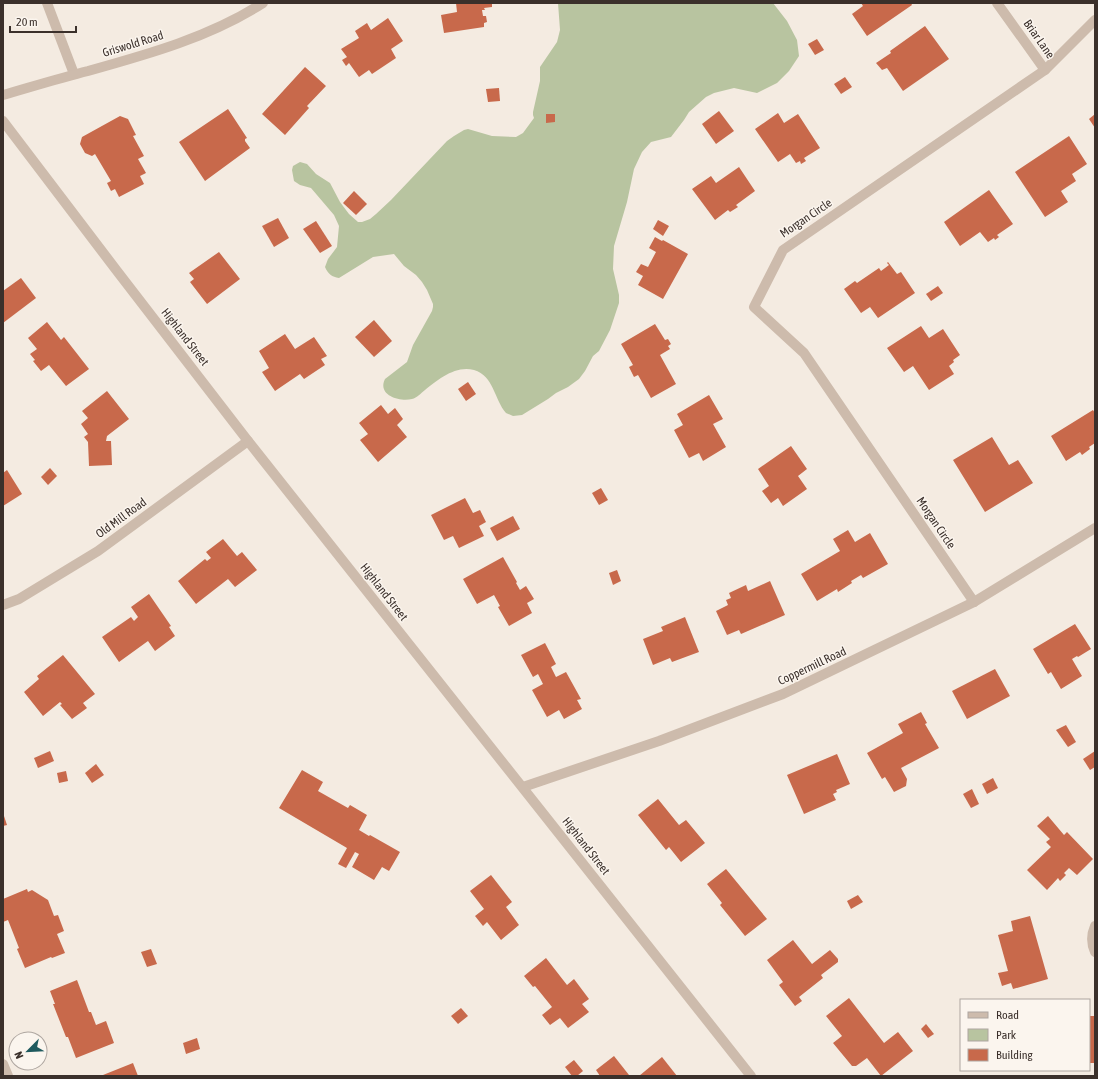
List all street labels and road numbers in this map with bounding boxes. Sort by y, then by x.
street label: Briar Lane [1021,17,1057,61]
street label: Griswold Road [101,28,165,60]
street label: Morgan Circle [777,196,835,240]
street label: Highland Street [158,306,212,369]
street label: Morgan Circle [914,494,958,552]
street label: Old Mill Road [93,495,149,541]
street label: Highland Street [357,561,411,624]
street label: Coppermill Road [776,644,848,688]
street label: Highland Street [559,815,613,878]

